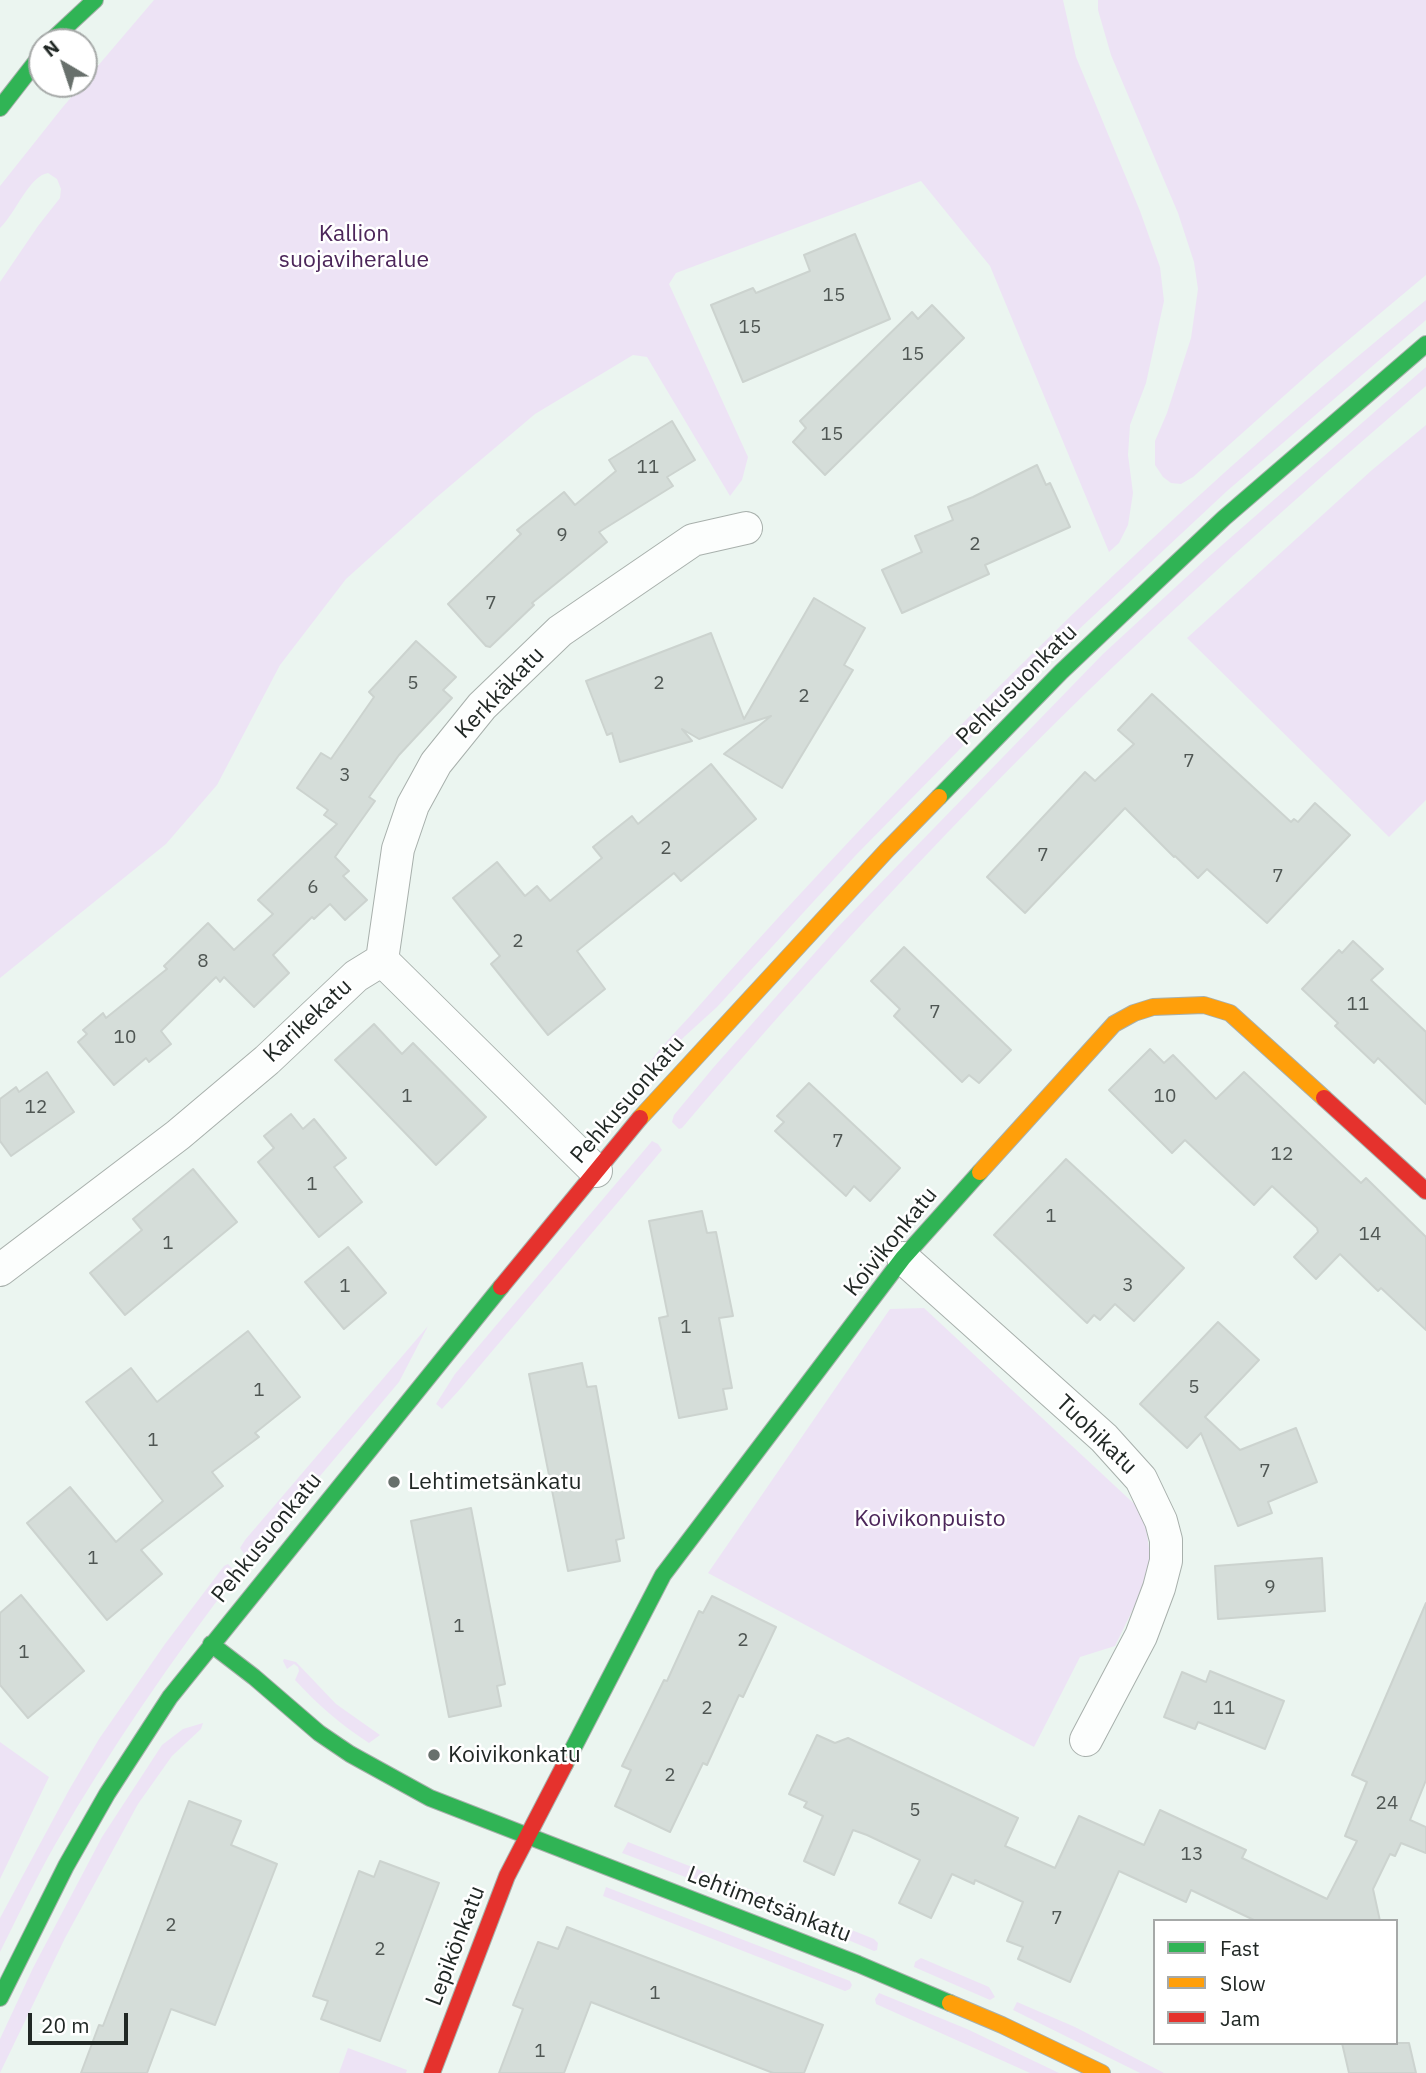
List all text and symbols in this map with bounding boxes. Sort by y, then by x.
north arrow [28,28,98,98]
text: N [38,35,64,62]
park label: Kallion suojaviheralue [279,220,429,274]
house number: 15 [823,285,845,307]
house number: 15 [739,317,761,339]
house number: 15 [902,344,924,366]
house number: 15 [821,424,843,446]
house number: 11 [637,457,659,479]
house number: 9 [556,525,568,547]
house number: 2 [969,534,981,556]
house number: 7 [485,593,497,615]
street label: Pehkusuonkatu [951,619,1083,751]
street label: Kerkkäkatu [449,641,551,745]
house number: 5 [407,673,419,695]
house number: 2 [653,673,665,695]
house number: 2 [798,686,810,708]
house number: 7 [1183,751,1195,773]
house number: 3 [339,765,351,787]
house number: 2 [660,838,672,860]
house number: 7 [1037,845,1049,867]
house number: 7 [1272,866,1284,888]
house number: 6 [307,877,319,899]
house number: 2 [512,931,524,953]
house number: 8 [197,951,209,973]
street label: Karikekatu [258,973,358,1069]
house number: 11 [1347,994,1369,1016]
house number: 7 [929,1002,941,1024]
house number: 10 [114,1027,136,1049]
street label: Pehkusuonkatu [565,1031,691,1169]
house number: 1 [401,1086,413,1108]
house number: 10 [1154,1086,1176,1108]
house number: 12 [25,1097,47,1119]
house number: 7 [832,1131,844,1153]
house number: 12 [1271,1144,1293,1166]
house number: 1 [306,1174,318,1196]
street label: Koivikonkatu [838,1182,944,1302]
house number: 1 [1045,1206,1057,1228]
house number: 14 [1359,1224,1381,1246]
house number: 1 [162,1233,174,1255]
house number: 3 [1122,1275,1134,1297]
house number: 1 [339,1276,351,1298]
house number: 1 [680,1317,692,1339]
house number: 5 [1188,1377,1200,1399]
house number: 1 [253,1380,265,1402]
street label: Tuohikatu [1050,1390,1142,1480]
house number: 1 [147,1430,159,1452]
house number: 7 [1259,1461,1271,1483]
street label: Pehkusuonkatu [206,1467,328,1609]
place label: Lehtimetsänkatu [408,1468,582,1496]
marker: Lehtimetsänkatu [386,1474,402,1490]
park label: Koivikonpuisto [854,1505,1006,1533]
house number: 1 [87,1548,99,1570]
house number: 9 [1264,1577,1276,1599]
house number: 1 [453,1616,465,1638]
house number: 2 [737,1630,749,1652]
house number: 1 [18,1642,30,1664]
house number: 2 [701,1698,713,1720]
house number: 11 [1213,1698,1235,1720]
place label: Koivikonkatu [448,1741,581,1769]
marker: Koivikonkatu [426,1747,442,1763]
house number: 2 [664,1765,676,1787]
house number: 24 [1376,1793,1398,1815]
house number: 5 [909,1800,921,1822]
house number: 13 [1181,1844,1203,1866]
street label: Lehtimetsänkatu [683,1861,855,1949]
street label: Lepikönkatu [421,1882,491,2010]
house number: 7 [1051,1908,1063,1930]
house number: 2 [165,1915,177,1937]
legend [1153,1919,1398,2045]
text: Fast [1220,1934,1260,1962]
house number: 2 [374,1939,386,1961]
text: Slow [1220,1969,1266,1997]
house number: 1 [649,1983,661,2005]
scale bar [32,2000,131,2044]
text: Jam [1220,2004,1260,2032]
text: 20 m [41,2011,90,2039]
house number: 1 [534,2041,546,2063]

